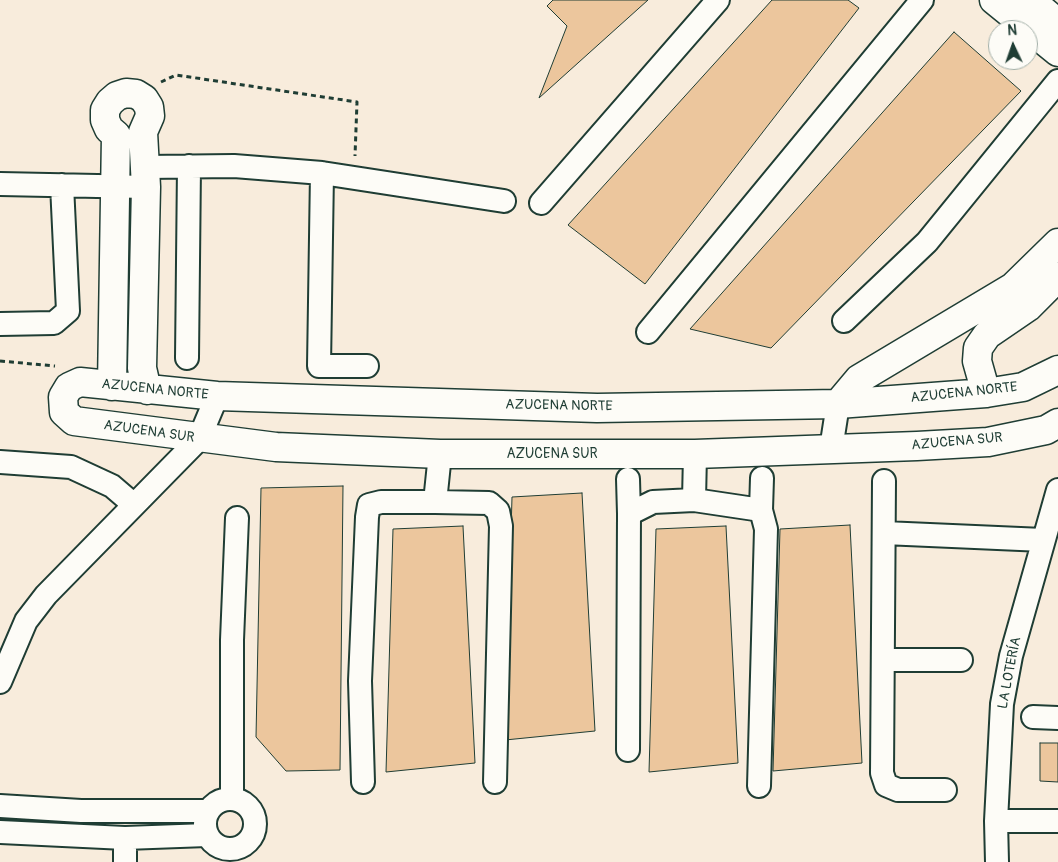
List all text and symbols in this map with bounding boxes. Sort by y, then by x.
north arrow [988,20,1038,70]
text: N [1007,22,1017,39]
street label: AZUCENA NORTE [101,376,209,404]
street label: AZUCENA NORTE [910,379,1018,407]
street label: AZUCENA NORTE [505,397,613,415]
street label: AZUCENA SUR [103,417,195,447]
street label: AZUCENA SUR [911,430,1003,454]
street label: AZUCENA SUR [506,446,598,462]
street label: LA LOTERÍA [995,636,1025,710]

